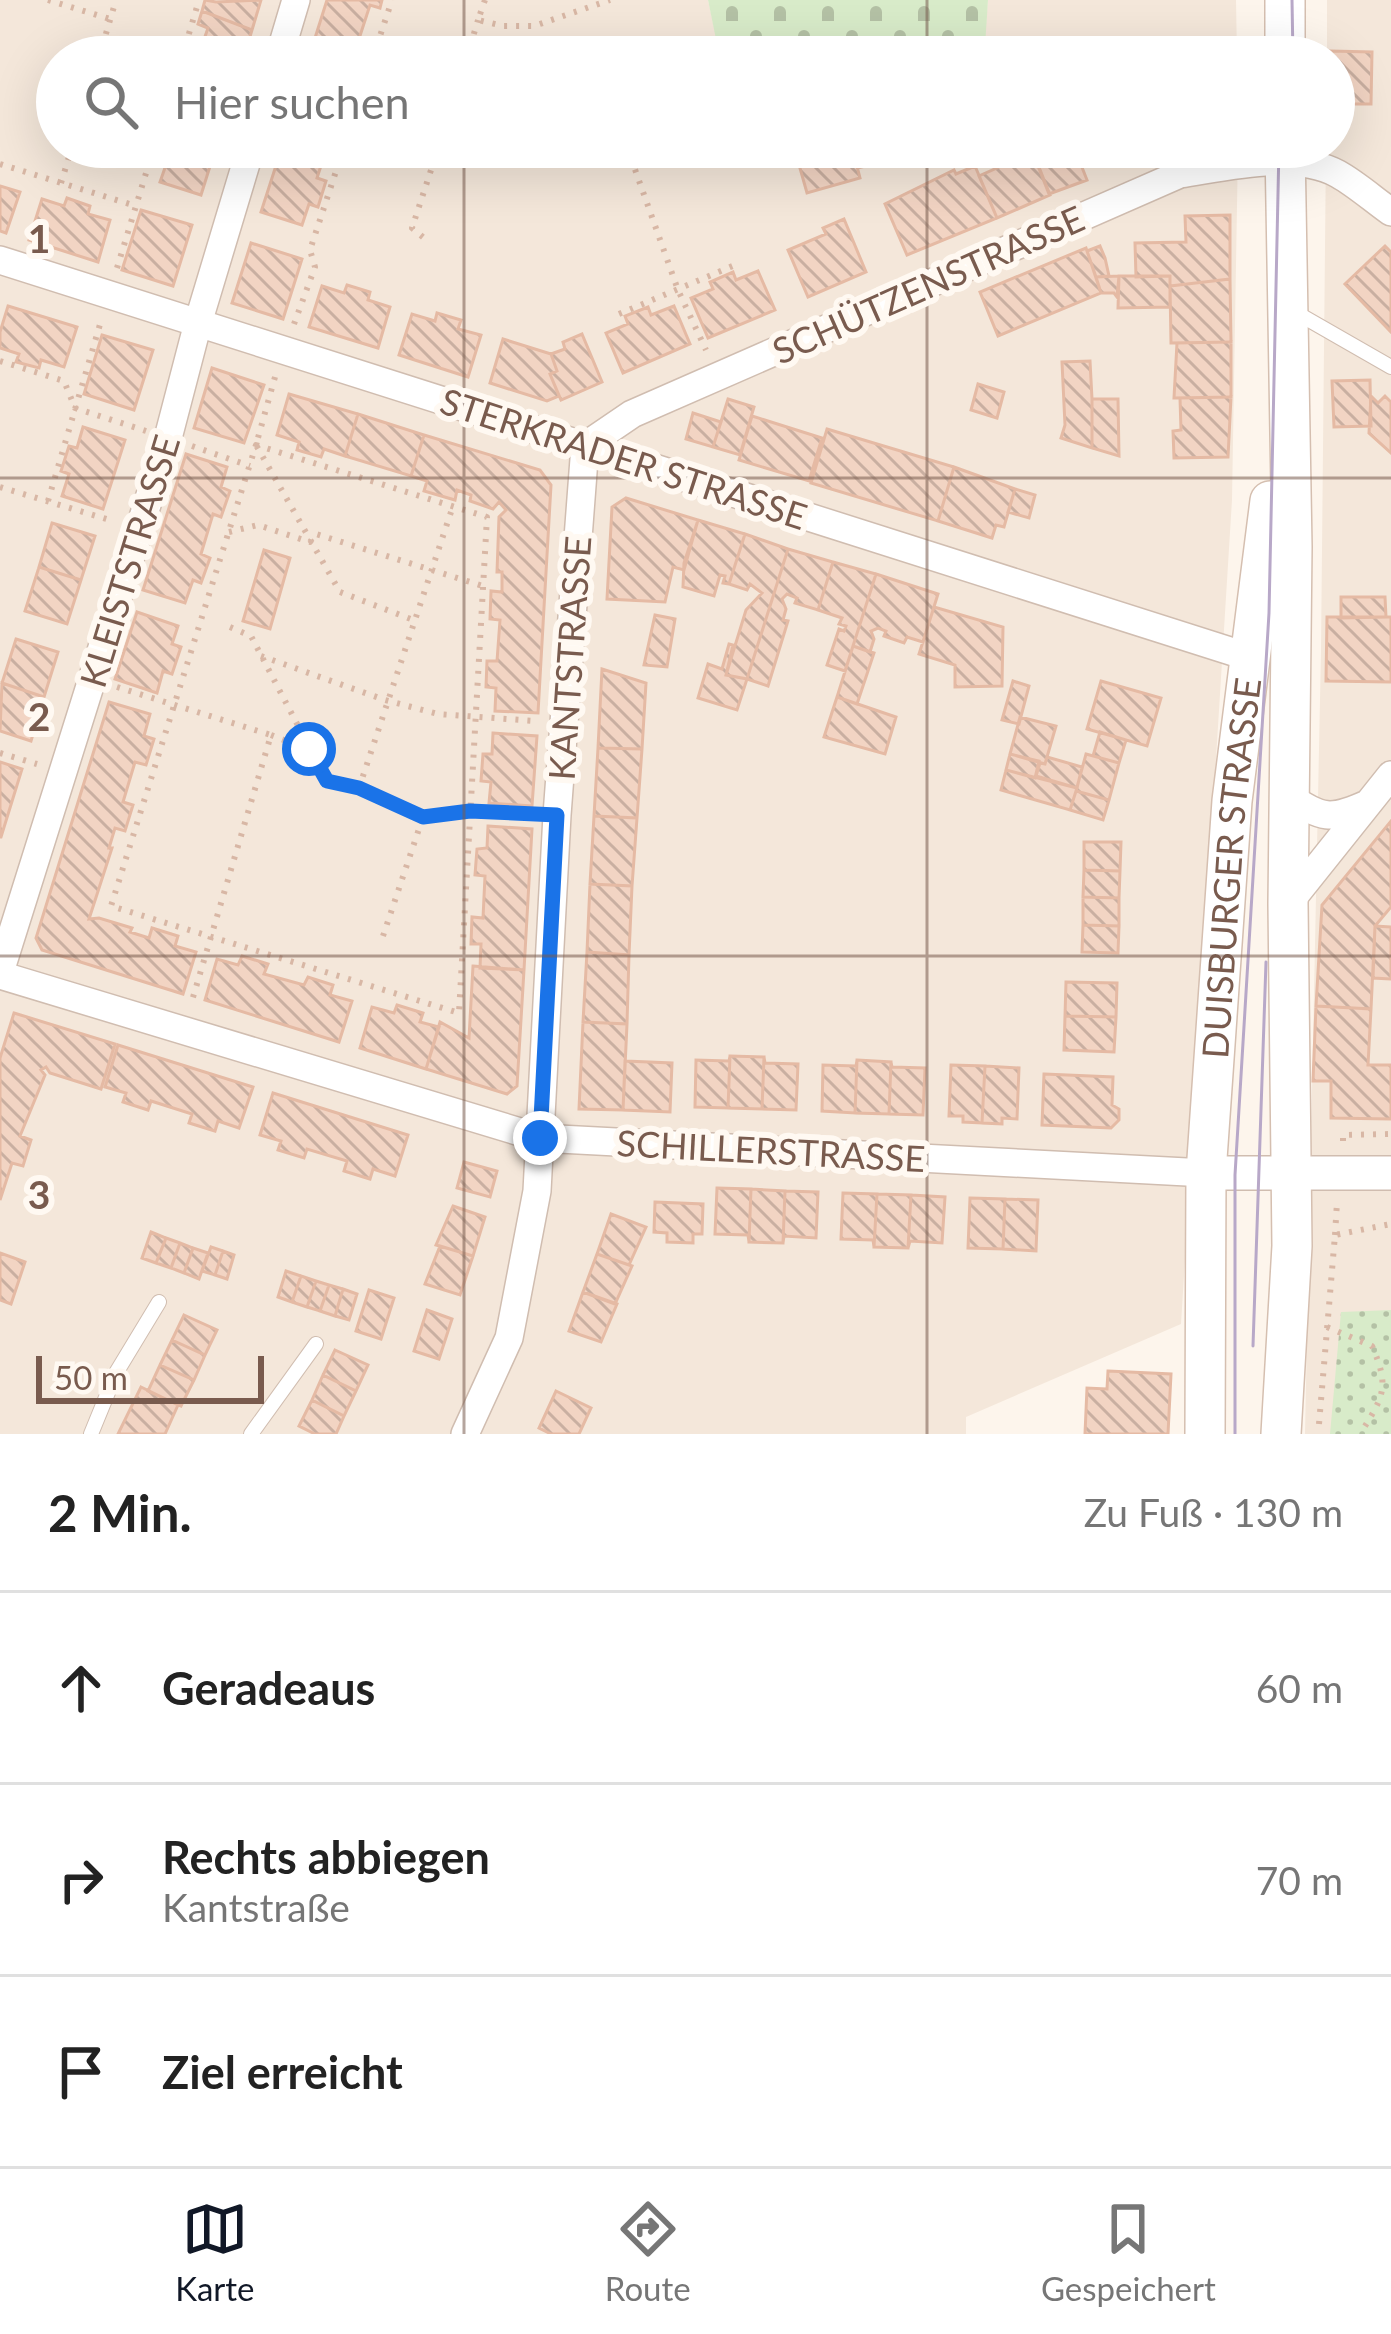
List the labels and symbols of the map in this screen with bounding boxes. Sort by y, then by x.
street label: SCHÜTZENSTRASSE [765,196,1091,372]
text: 1 [28,215,50,261]
street label: STERKRADER STRASSE [435,378,813,538]
street label: KLEISTSTRASSE [70,430,188,692]
street label: KANTSTRASSE [539,535,599,781]
street label: DUISBURGER STRASSE [1192,675,1269,1060]
text: 2 [28,693,50,739]
route start [282,722,336,776]
route end [513,1111,567,1165]
street label: SCHILLERSTRASSE [616,1120,926,1180]
text: 3 [28,1171,50,1217]
scale bar [36,1350,264,1403]

